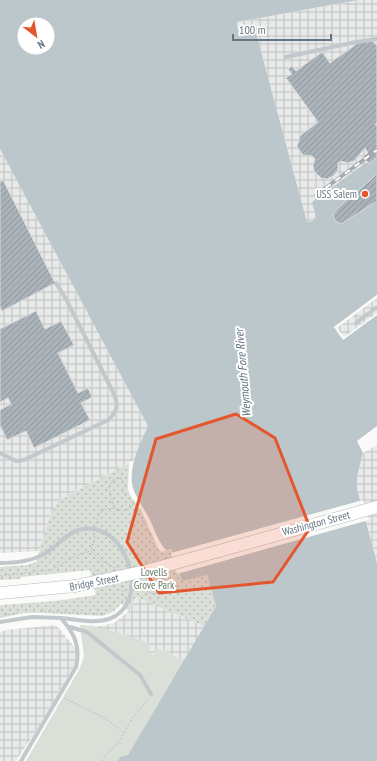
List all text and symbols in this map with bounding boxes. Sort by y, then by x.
north arrow [16,16,56,56]
scale bar [233,16,331,42]
text: 100 m [239,22,266,37]
text: N [35,37,47,52]
place label: USS Salem [316,187,357,201]
marker: USS Salem [360,189,370,199]
water label: Weymouth Fore River [231,327,254,418]
street label: Washington Street [281,507,351,539]
park label: Lovells Grove Park [134,565,175,592]
street label: Bridge Street [68,570,120,594]

